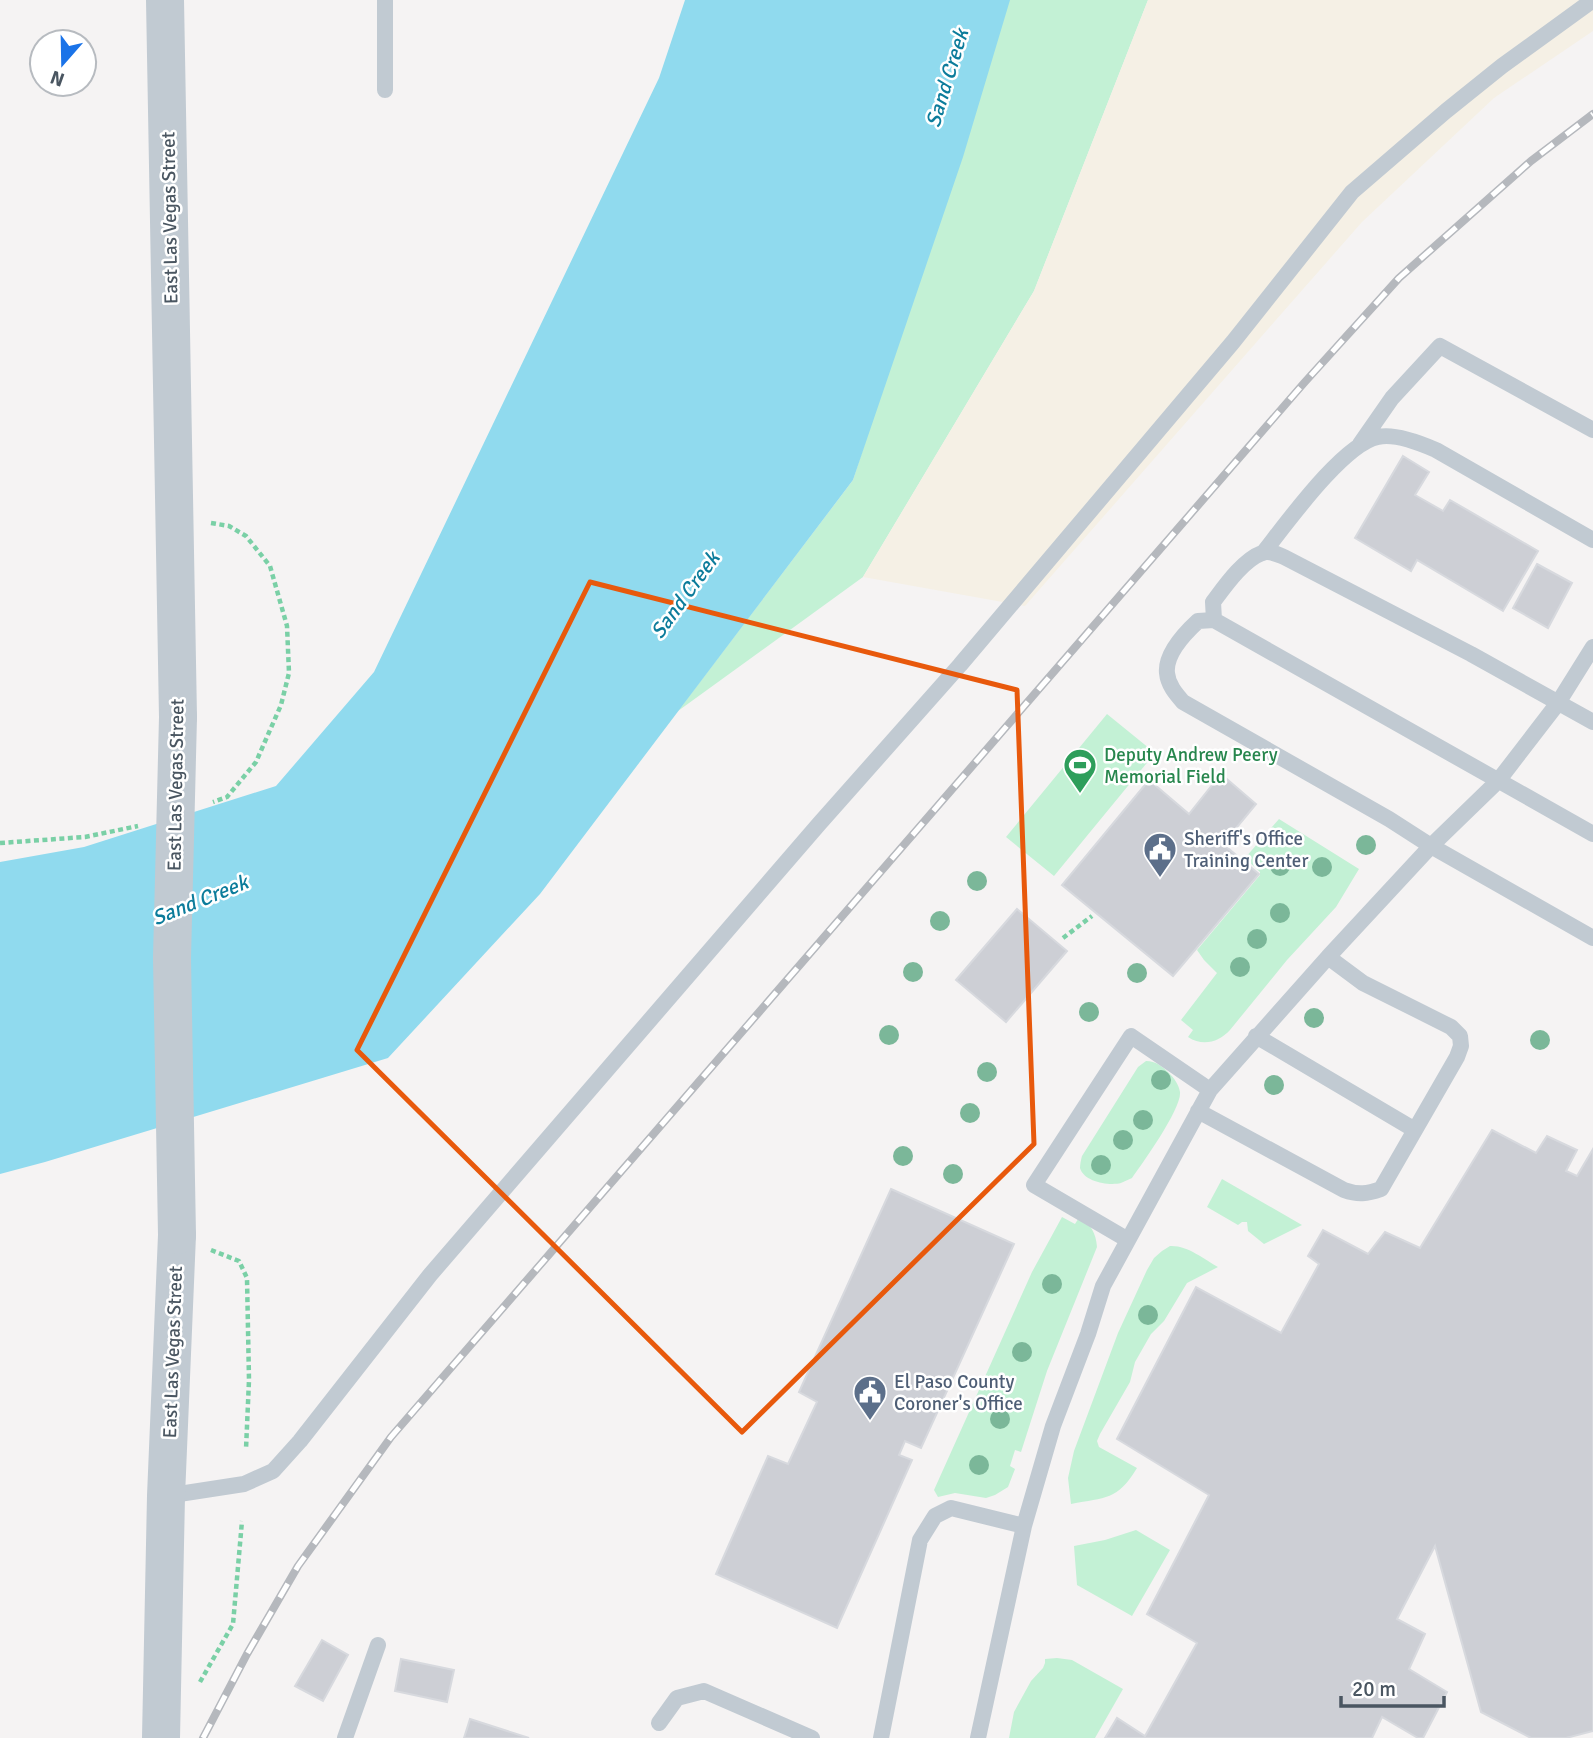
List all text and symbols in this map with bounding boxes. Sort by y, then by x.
water label: Sand Creek [920,23,975,130]
north arrow [28,28,98,98]
text: N [47,64,68,92]
street label: East Las Vegas Street [156,131,184,304]
water label: Sand Creek [645,544,727,644]
street label: East Las Vegas Street [162,698,190,871]
place label: Deputy Andrew Peery Memorial Field [1104,743,1278,789]
sports icon: Deputy Andrew Peery Memorial Field [1061,746,1099,795]
place label: Sheriff's Office Training Center [1184,827,1308,873]
public building icon: Sheriff's Office Training Center [1141,830,1179,879]
water label: Sand Creek [148,868,254,931]
street label: East Las Vegas Street [158,1265,188,1439]
place label: El Paso County Coroner's Office [894,1370,1023,1416]
public building icon: El Paso County Coroner's Office [851,1373,889,1422]
scale bar [1341,1664,1444,1708]
text: 20 m [1352,1676,1396,1702]

